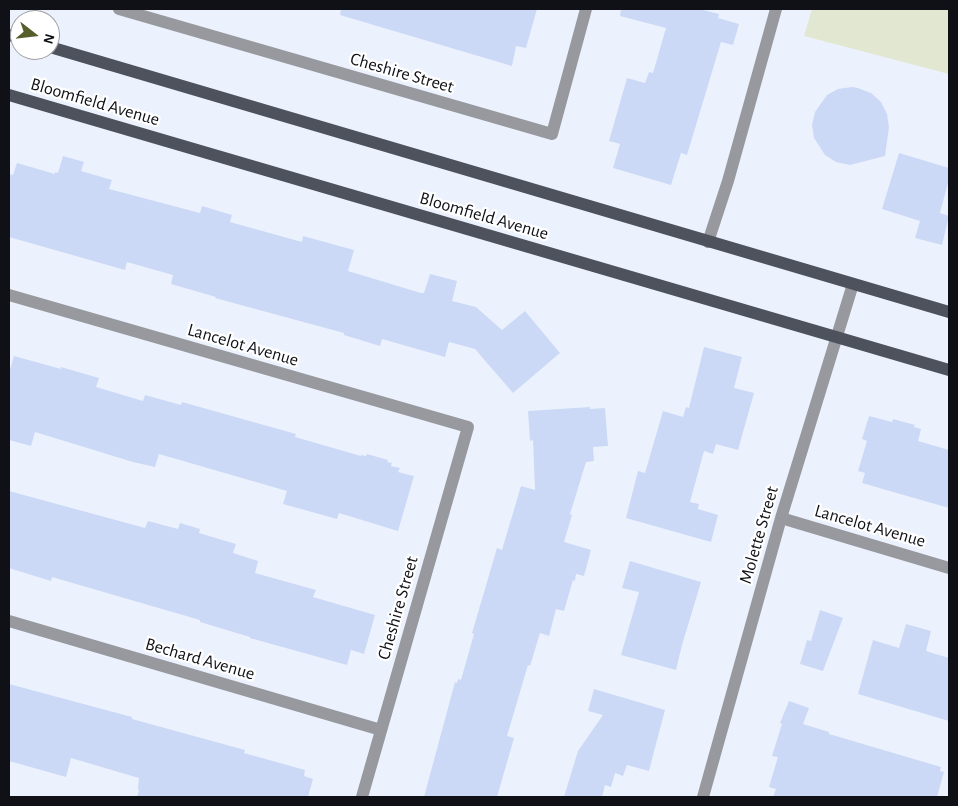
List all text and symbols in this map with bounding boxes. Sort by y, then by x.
north arrow [10,10,60,60]
text: N [40,32,57,45]
street label: Cheshire Street [348,48,456,98]
street label: Bloomfield Avenue [28,73,162,131]
street label: Bloomfield Avenue [417,187,551,245]
street label: Lancelot Avenue [185,319,301,371]
street label: Molette Street [735,484,783,586]
street label: Lancelot Avenue [812,500,928,552]
street label: Cheshire Street [373,554,423,662]
street label: Bechard Avenue [143,633,257,685]

